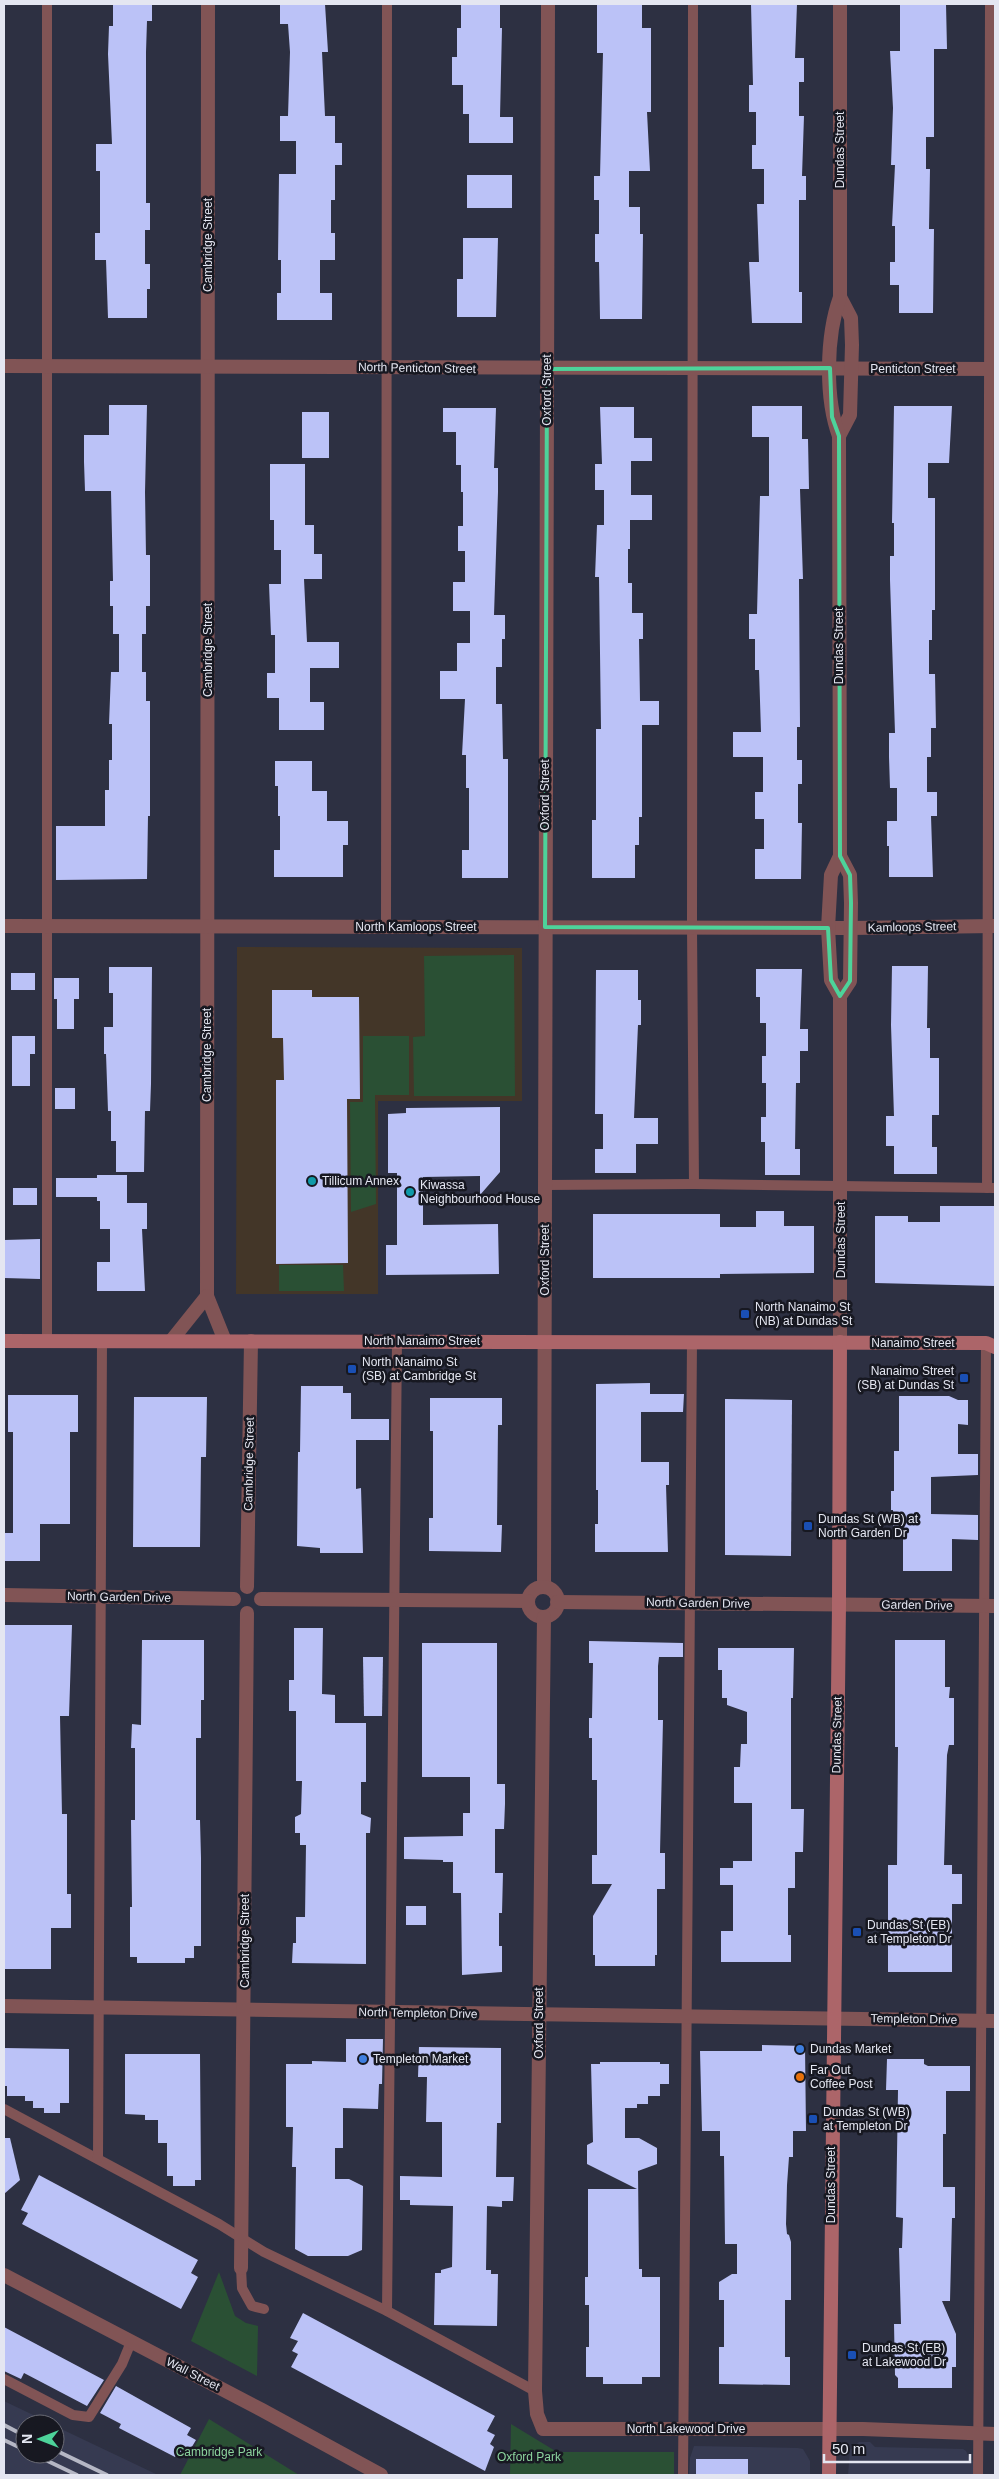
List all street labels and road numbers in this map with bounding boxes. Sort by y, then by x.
street label: Dundas Street [833,111,847,188]
street label: Cambridge Street [201,197,215,292]
street label: Oxford Street [540,354,554,426]
street label: North Penticton Street [358,360,477,376]
street label: Penticton Street [870,362,956,376]
street label: Cambridge Street [201,602,215,697]
street label: Dundas Street [832,607,846,684]
street label: Oxford Street [538,759,552,831]
street label: Kamloops Street [868,919,957,935]
street label: North Kamloops Street [355,920,477,934]
street label: Cambridge Street [200,1007,214,1102]
street label: Dundas Street [834,1201,848,1278]
street label: Oxford Street [538,1224,552,1296]
street label: North Nanaimo Street [364,1334,481,1348]
street label: Nanaimo Street [871,1336,955,1350]
street label: Cambridge Street [241,1416,257,1511]
street label: North Garden Drive [67,1589,171,1605]
street label: North Garden Drive [646,1595,750,1611]
street label: Garden Drive [881,1597,953,1613]
street label: Dundas Street [829,1696,845,1773]
street label: Cambridge Street [238,1893,252,1988]
street label: Oxford Street [532,1987,546,2059]
street label: North Templeton Drive [358,2005,478,2021]
street label: Templeton Drive [871,2011,958,2027]
street label: Dundas Street [824,2146,838,2223]
street label: Wall Street [164,2355,223,2394]
street label: North Lakewood Drive [627,2422,746,2436]

